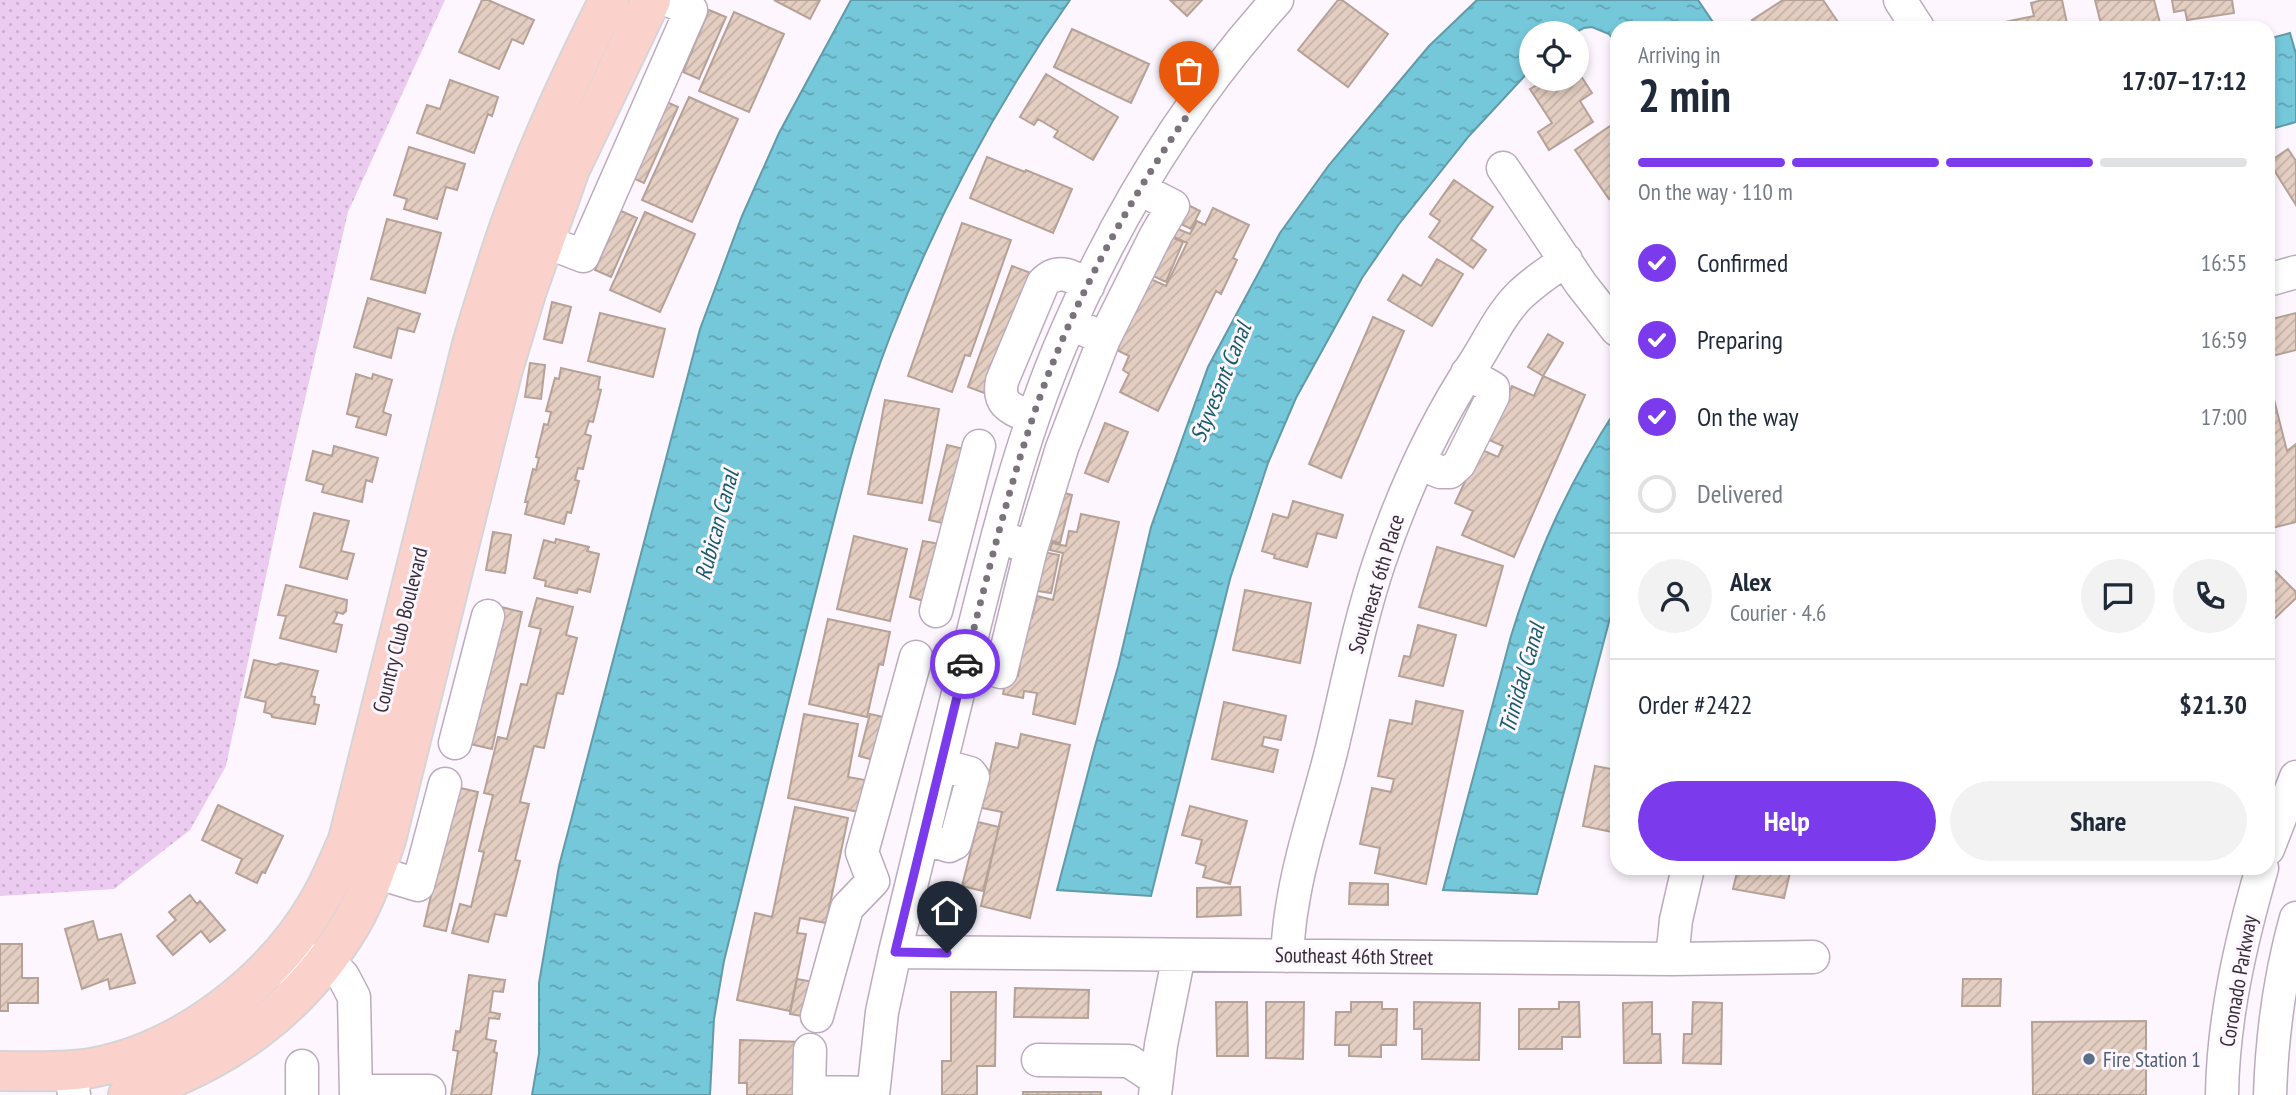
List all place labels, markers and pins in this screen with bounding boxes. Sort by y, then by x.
pin [1159,41,1219,113]
pin [917,881,977,953]
place label: Fire Station 1 [2103,1046,2201,1073]
marker: Fire Station 1 [2081,1051,2097,1067]

